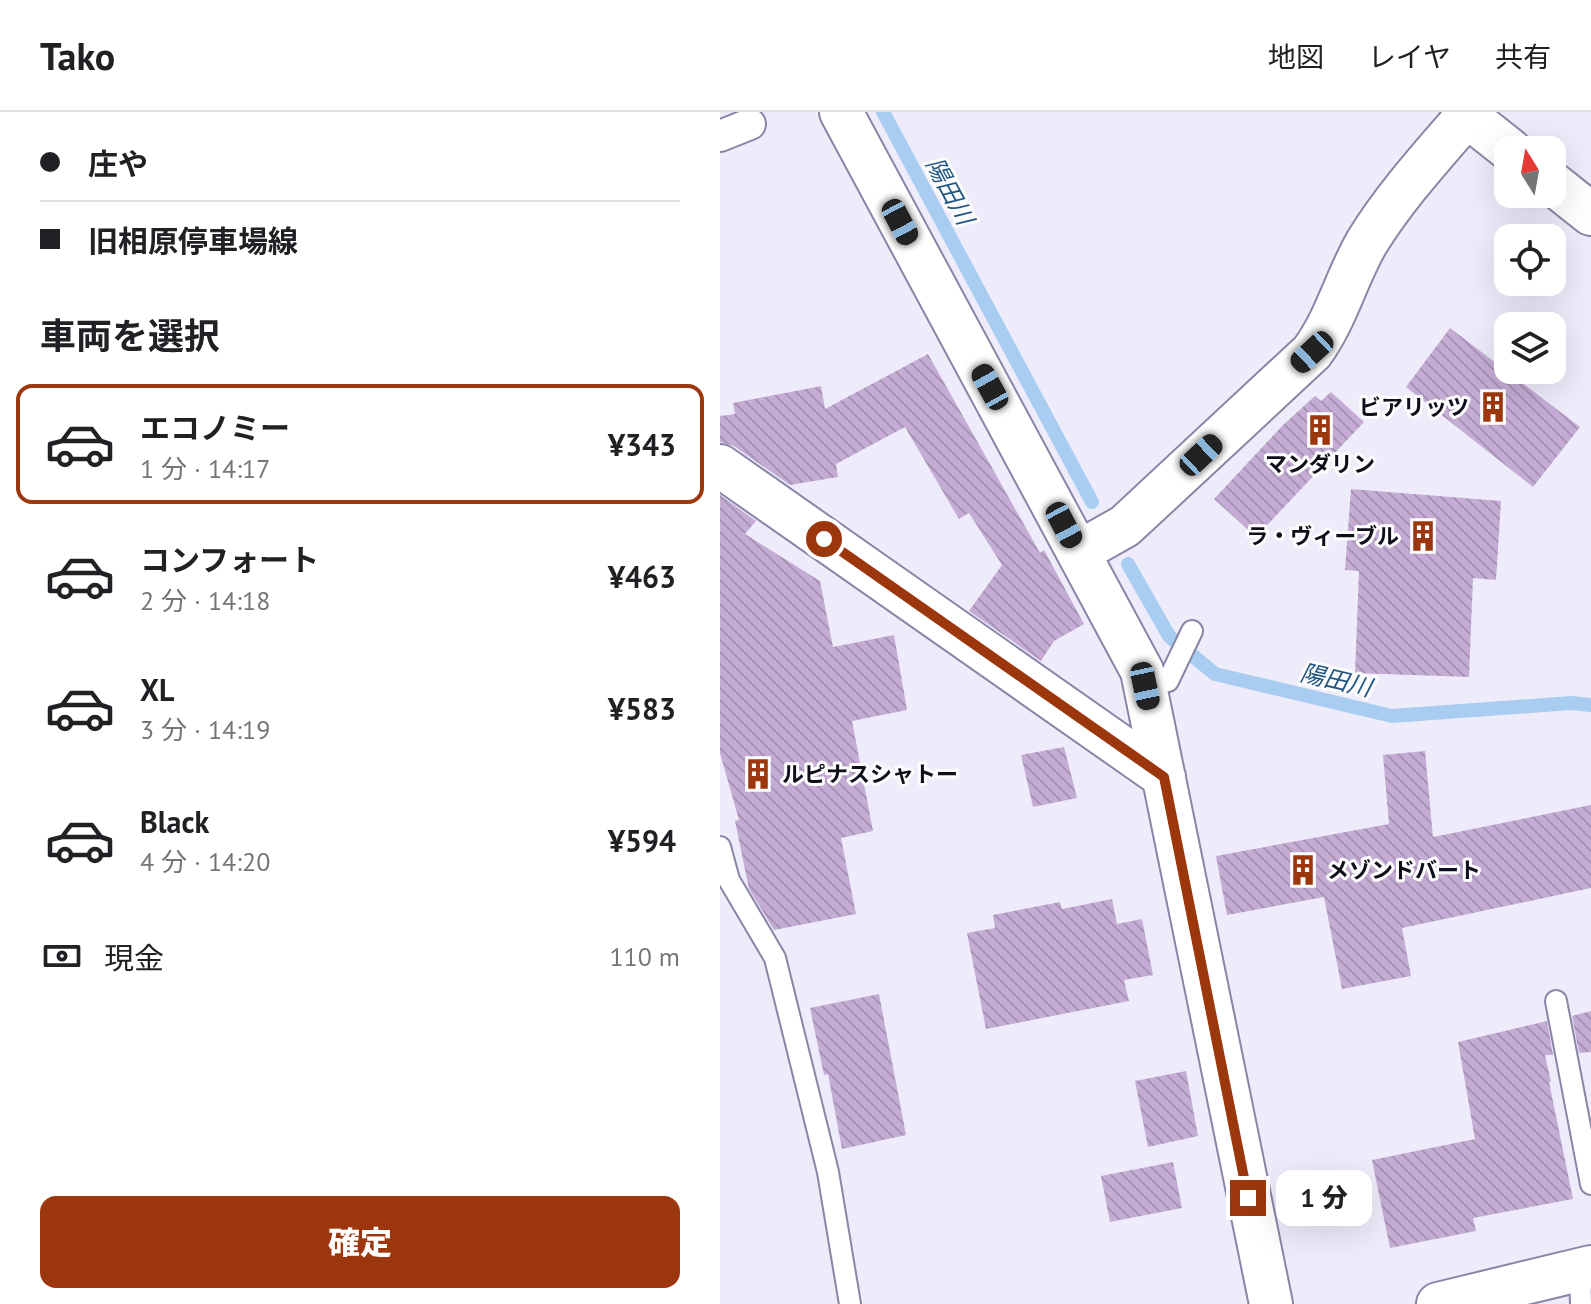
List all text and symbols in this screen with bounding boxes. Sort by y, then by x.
text: Tako [40,31,115,80]
text: 地図 [1268,38,1324,75]
text: レイヤ [1368,38,1451,75]
text: 共有 [1495,38,1551,75]
north arrow [1494,136,1566,208]
map controls [1494,136,1566,384]
text: 庄や [88,144,148,183]
water label: 陽田川 [919,152,982,233]
car [878,195,922,249]
text: 旧相原停車場線 [88,221,298,260]
button: locate [1494,224,1566,296]
text: 車両を選択 [40,312,220,359]
button: layers [1494,312,1566,384]
car [1286,327,1338,377]
car [968,360,1012,414]
building icon: ビアリッツ [1476,390,1510,424]
place label: ビアリッツ [1359,393,1469,421]
icon: car [44,408,116,480]
text: エコノミー [140,408,290,447]
building icon: マンダリン [1303,413,1337,447]
text: ¥343 [608,425,676,464]
car [1175,430,1227,480]
place label: マンダリン [1265,450,1375,478]
text: 1 分 · 14:17 [140,452,270,485]
car [1042,498,1086,552]
building icon: ラ・ヴィーブル [1406,519,1440,553]
route start [806,521,842,557]
place label: ラ・ヴィーブル [1246,522,1399,550]
icon: car [44,540,116,612]
text: コンフォート [140,540,319,579]
text: ¥463 [608,557,676,596]
text: 2 分 · 14:18 [140,584,270,617]
water label: 陽田川 [1297,657,1377,704]
car [1128,660,1162,712]
text: XL [140,670,174,709]
icon: car [44,672,116,744]
text: ¥583 [608,689,676,728]
text: 3 分 · 14:19 [140,713,270,746]
building icon: ルピナスシャトー [741,757,775,791]
place label: ルピナスシャトー [782,760,958,788]
text: Black [140,802,209,841]
icon: car [44,804,116,876]
text: ¥594 [608,821,676,860]
text: 4 分 · 14:20 [140,845,270,878]
building icon: メゾンドバート [1286,853,1320,887]
place label: メゾンドバート [1327,856,1481,884]
icon: cash [40,934,84,978]
text: 現金 [104,938,164,977]
text: 110 m [609,940,680,973]
callout: 1 分 [1276,1170,1372,1226]
route end [1230,1180,1266,1216]
text: 1 分 [1300,1181,1348,1214]
button: 確定 [40,1196,680,1288]

